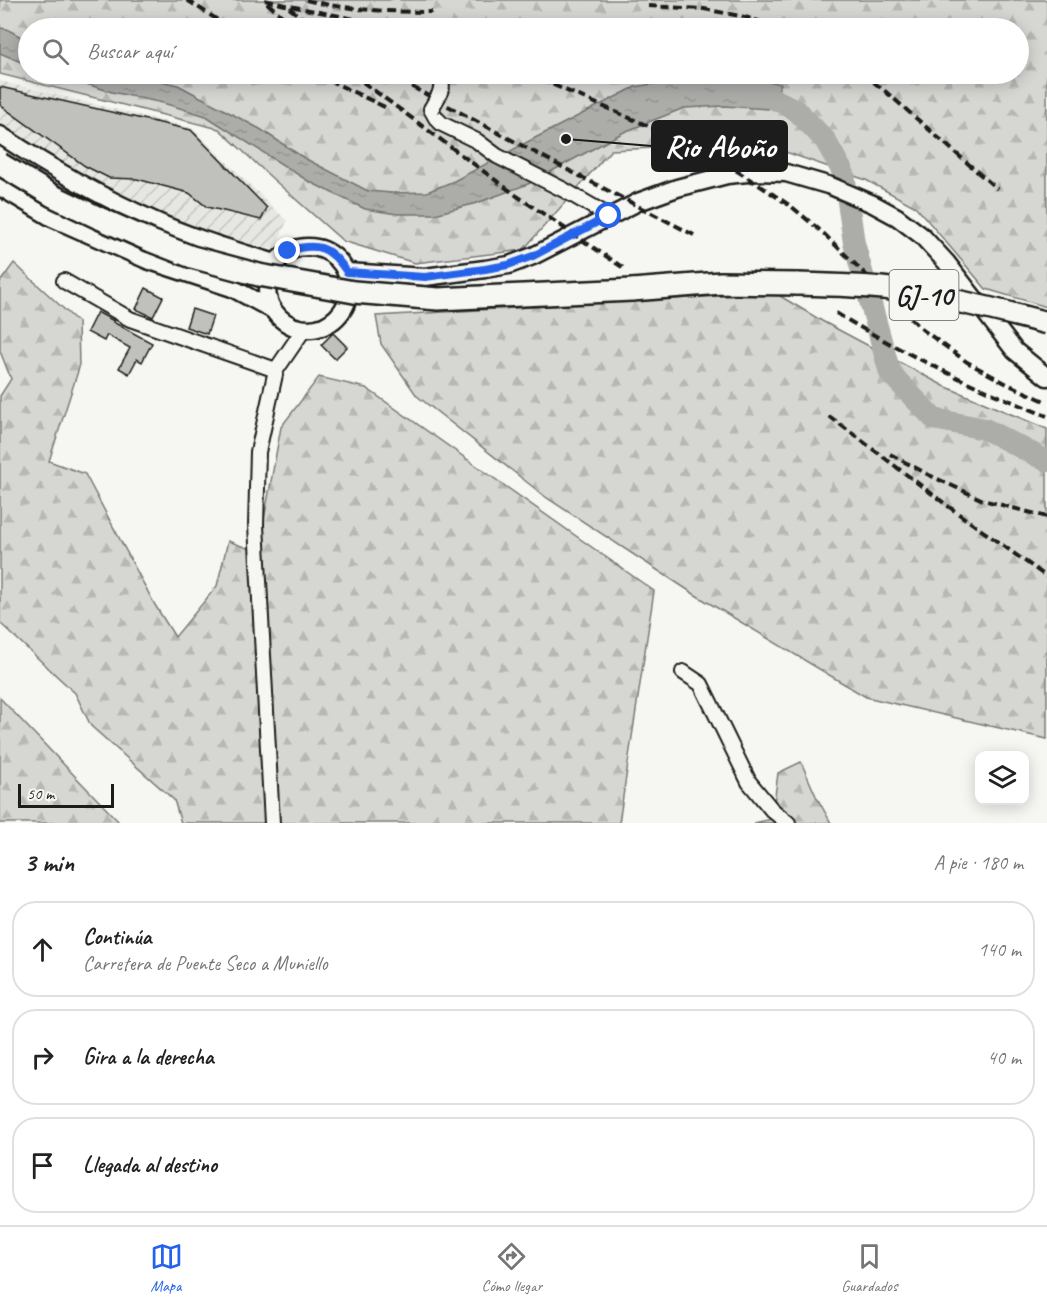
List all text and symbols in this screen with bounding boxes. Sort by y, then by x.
search box [18,18,1029,84]
icon: search [39,35,72,68]
text: Buscar aquí [87,37,173,65]
callout: Rio Aboño [652,121,787,171]
text: Rio Aboño [664,126,778,167]
route start [595,202,621,228]
route end [274,237,300,263]
road number: GJ-10 [890,270,958,320]
map controls [975,751,1029,805]
button: layers [975,751,1029,805]
scale bar [18,781,114,808]
text: 50 m [27,784,54,804]
text: 3 min [24,846,74,879]
text: A pie · 180 m [934,850,1023,875]
text: Continúa [83,923,151,951]
icon: ahead [26,933,59,966]
text: 140 m [978,937,1021,962]
text: Carretera de Puente Seco a Muniello [83,951,328,976]
icon: right [26,1041,59,1074]
text: Gira a la derecha [83,1043,214,1071]
text: 40 m [987,1045,1021,1070]
icon: arrive [26,1149,59,1182]
text: Llegada al destino [83,1151,217,1179]
tab: Mapa [150,1240,183,1296]
tab: Cómo llegar [482,1240,542,1296]
tab: Guardados [841,1240,897,1296]

